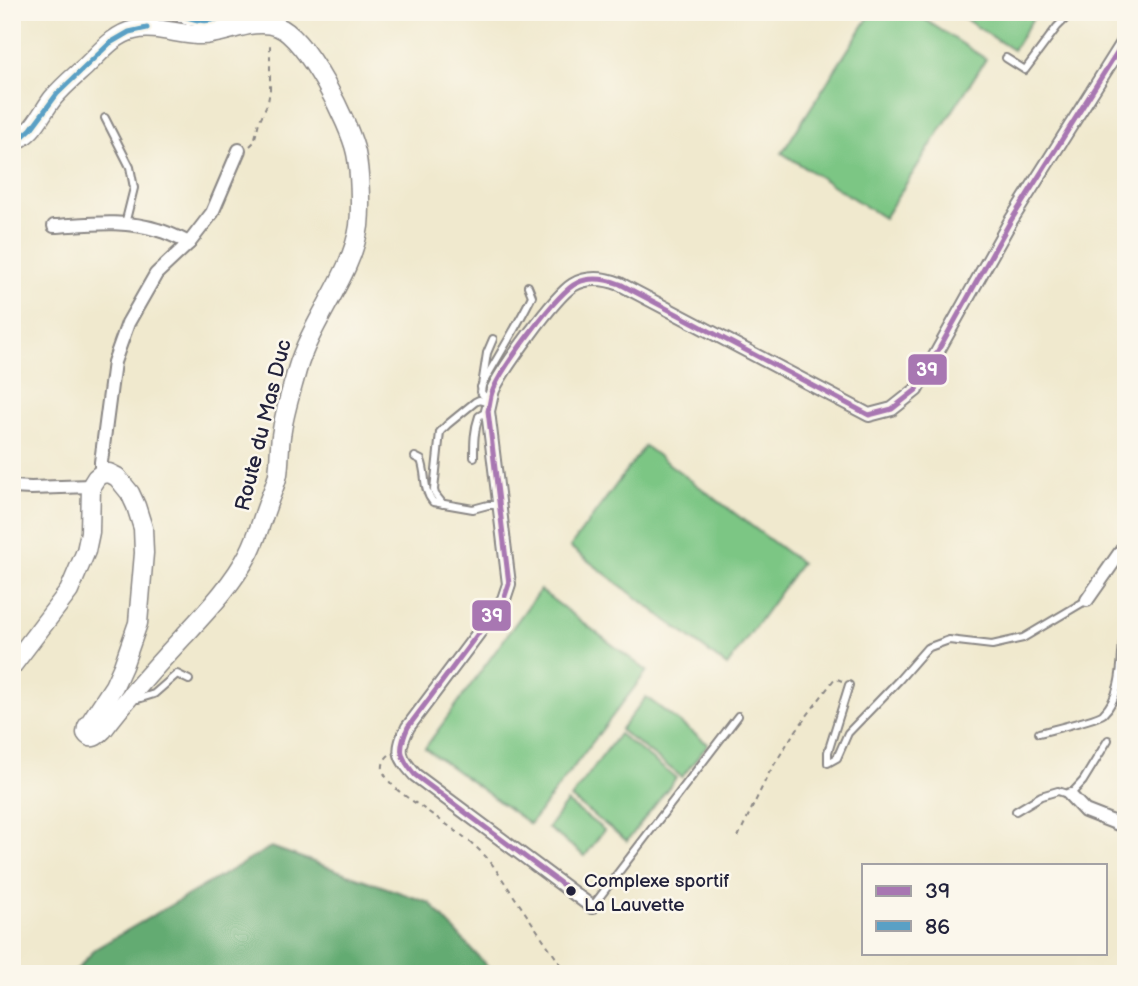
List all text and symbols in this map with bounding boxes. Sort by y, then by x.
street label: Route du Mas Duc [230,337,297,514]
line badge: 39 [907,353,948,386]
text: 39 [916,359,938,382]
line badge: 39 [471,599,512,632]
text: 39 [481,605,503,628]
legend [862,864,1106,954]
place label: Complexe sportif La Lauvette [584,870,729,917]
text: 39 [925,879,950,904]
marker: Complexe sportif La Lauvette [564,884,578,898]
text: 86 [925,915,950,940]

